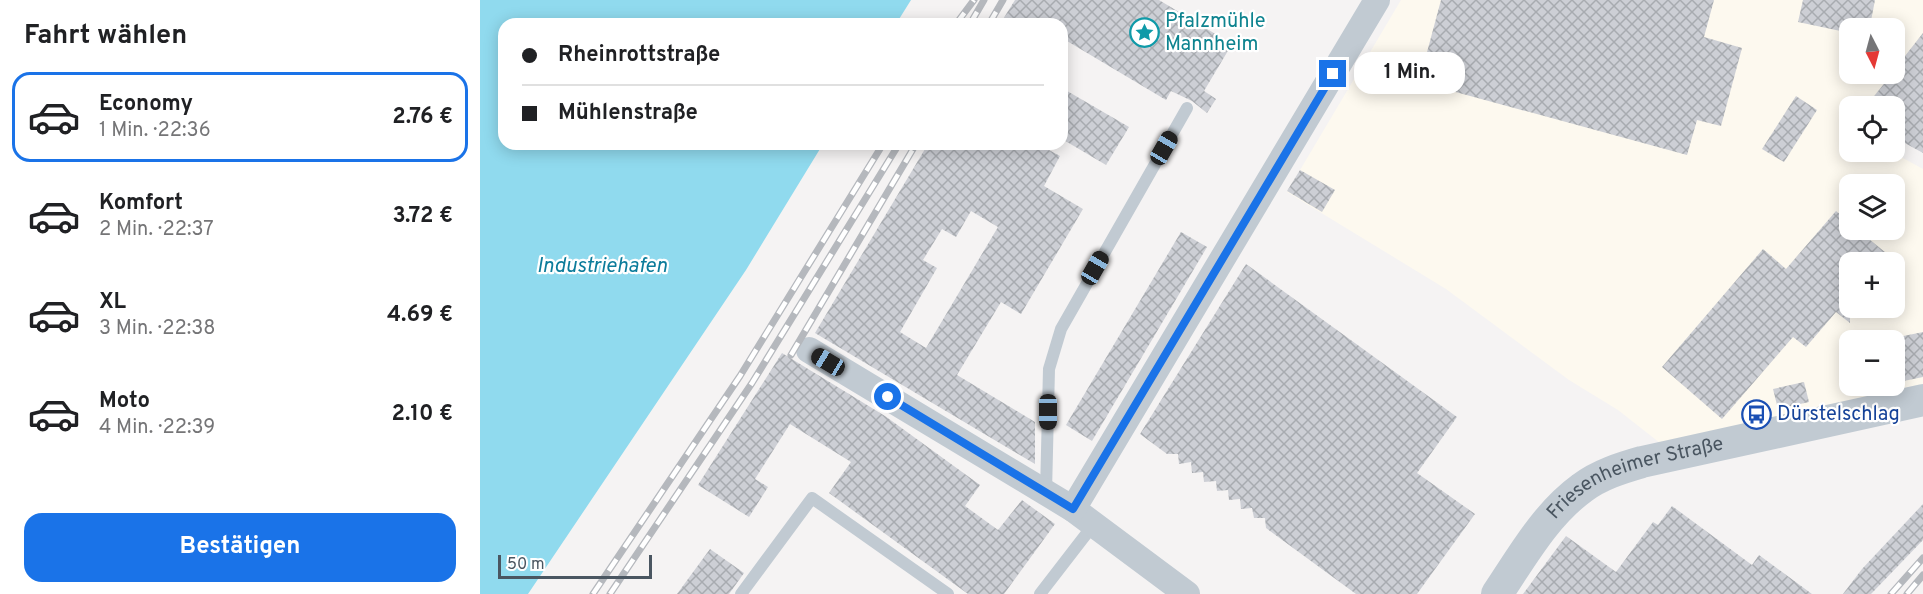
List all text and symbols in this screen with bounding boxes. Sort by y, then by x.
place label: Pfalzmühle Mannheim [1165,9,1266,58]
place icon: Pfalzmühle Mannheim [1128,17,1160,49]
north arrow [1839,18,1905,84]
map controls [1839,18,1905,396]
text: Fahrt wählen [24,19,187,53]
text: Rheinrottstraße [558,42,720,69]
callout: 1 Min. [1354,53,1465,95]
route end [1319,60,1346,87]
text: 1 Min. [1384,60,1435,86]
icon: car [27,90,81,144]
text: Economy [99,91,193,118]
button: locate [1839,96,1905,162]
text: Mühlenstraße [558,100,698,127]
text: 2.76 € [392,104,453,131]
text: 1 Min. · 22:36 [99,118,211,144]
car [1147,128,1181,168]
button: layers [1839,174,1905,240]
icon: car [27,189,81,243]
text: Komfort [99,190,183,217]
text: 3.72 € [392,203,453,230]
text: 2 Min. · 22:37 [99,217,214,243]
car [1078,248,1112,288]
button: + [1839,252,1905,318]
water label: Industriehafen [537,253,668,280]
icon: car [27,288,81,342]
text: XL [99,289,126,316]
text: 4.69 € [387,302,453,329]
text: 3 Min. · 22:38 [99,316,215,342]
button: − [1839,330,1905,396]
car [808,345,848,379]
route start [874,383,901,410]
icon: car [27,387,81,441]
text: Moto [99,388,150,415]
car [1039,394,1057,430]
bus stop icon: Dürstelschlag [1740,399,1772,431]
text: 2.10 € [391,401,453,428]
place label: Dürstelschlag [1777,402,1900,428]
text: 4 Min. · 22:39 [99,415,215,441]
street label: Friesenheimer Straße [1542,431,1726,525]
button: Bestätigen [24,513,456,582]
scale bar [498,552,652,580]
text: 50 m [507,555,545,575]

